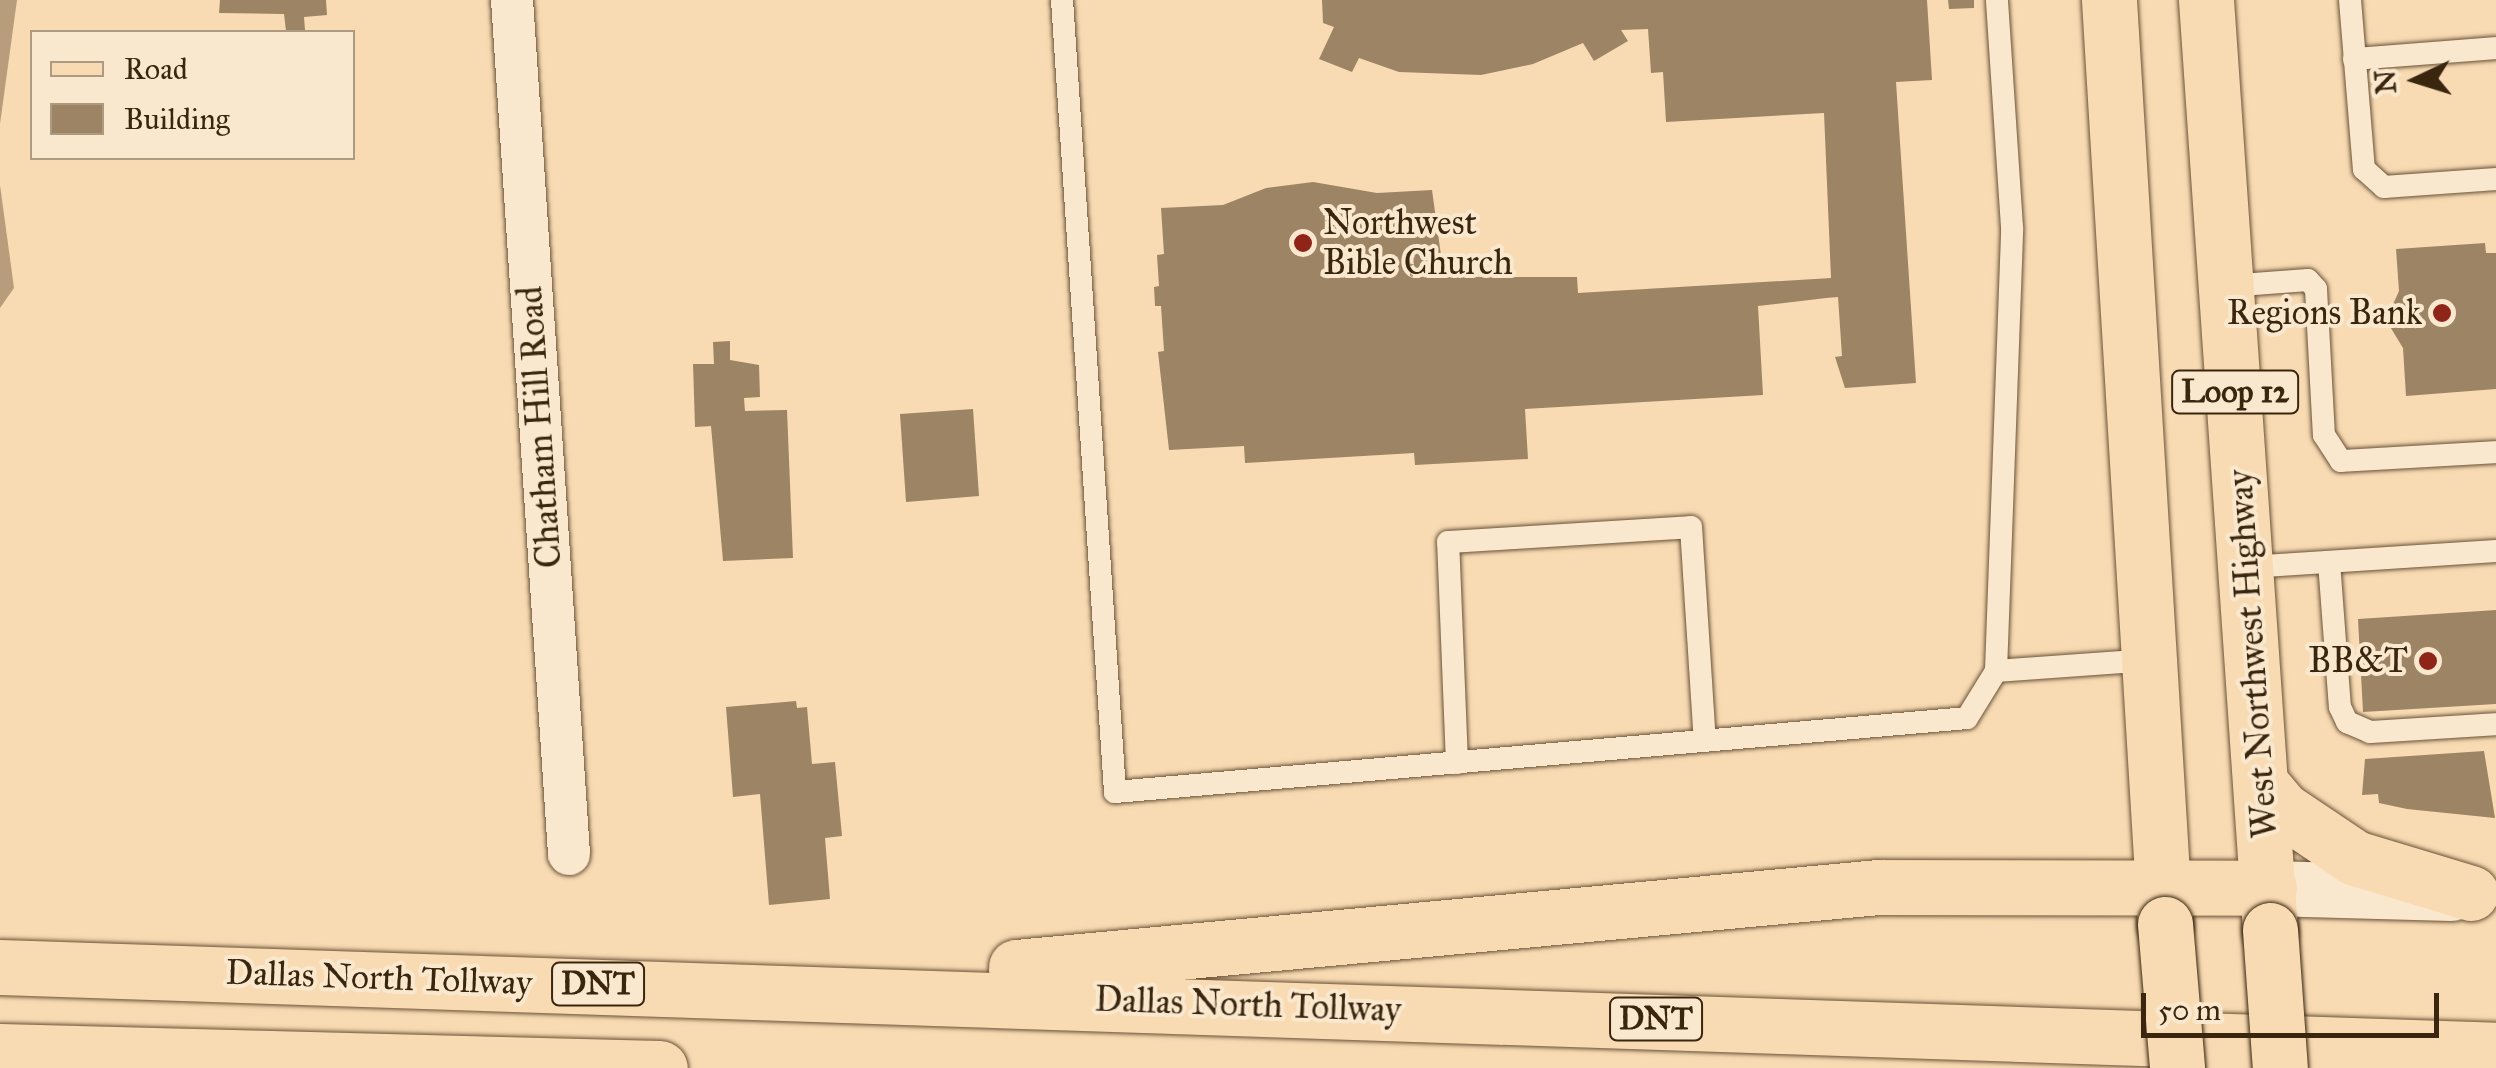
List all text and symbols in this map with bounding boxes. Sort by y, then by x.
legend [30,30,355,160]
north arrow [2366,30,2466,130]
text: Road [124,51,188,87]
text: N [2367,69,2404,95]
text: Building [124,101,230,137]
place label: Northwest Bible Church [1323,202,1513,284]
marker: Northwest Bible Church [1292,232,1314,254]
street label: Chatham Hill Road [509,285,571,569]
place label: Regions Bank [2227,292,2422,334]
marker: Regions Bank [2431,302,2453,324]
road number: Loop 12 [2170,365,2300,419]
street label: West Northwest Highway [2219,468,2287,840]
place label: BB&T [2308,640,2408,682]
marker: BB&T [2417,650,2439,672]
street label: Dallas North Tollway [225,952,533,1004]
road number: DNT [550,957,646,1011]
scale bar [2146,973,2444,1035]
street label: Dallas North Tollway [1094,979,1402,1031]
road number: DNT [1608,992,1704,1046]
text: 50 m [2158,992,2221,1028]

